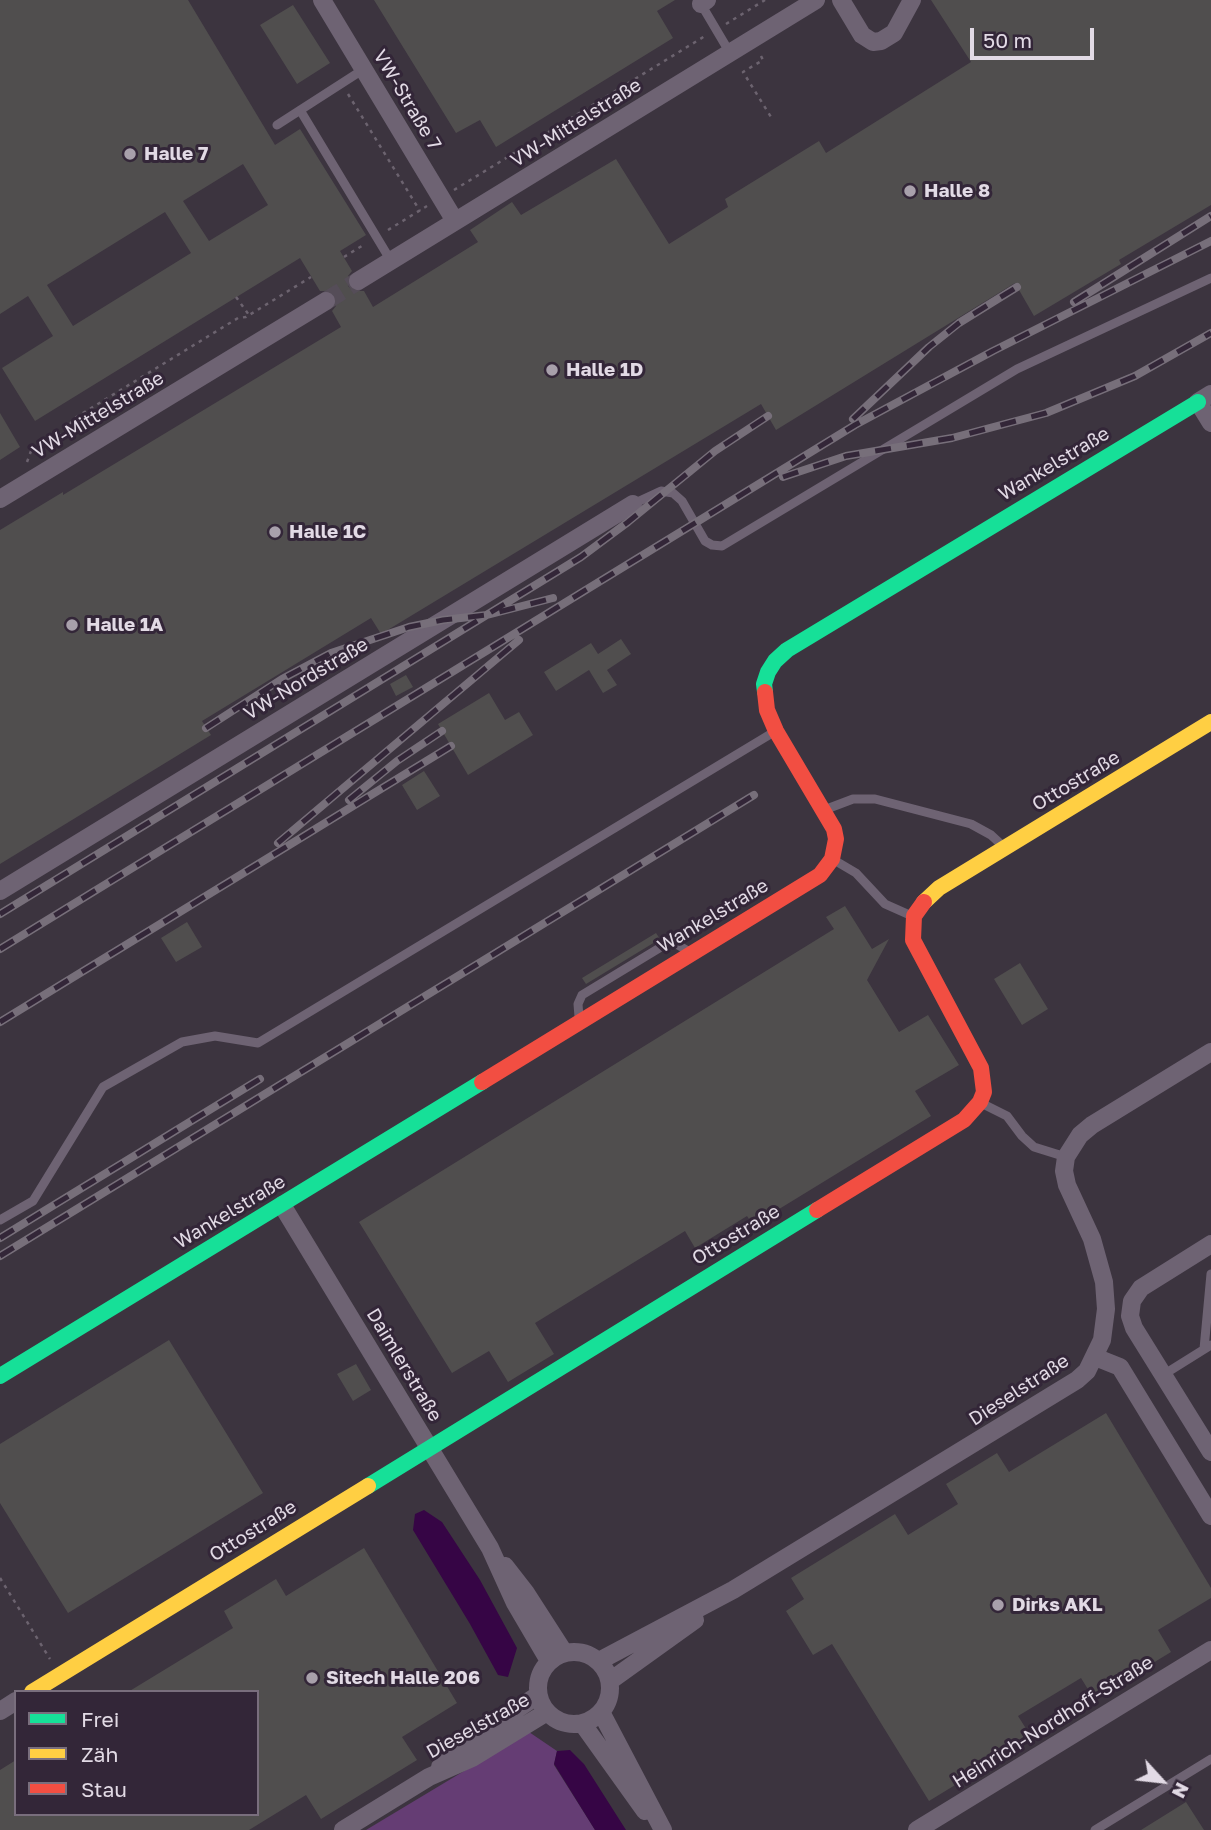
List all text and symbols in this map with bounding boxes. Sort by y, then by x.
scale bar [973,14,1097,58]
text: 50 m [983,27,1032,53]
street label: VW-Straße 7 [368,46,446,154]
street label: VW-Mittelstraße [506,74,646,172]
place label: Halle 7 [144,143,208,165]
marker: Halle 7 [122,146,138,162]
place label: Halle 8 [924,180,990,202]
marker: Halle 8 [902,183,918,199]
place label: Halle 1D [566,359,643,381]
marker: Halle 1D [544,362,560,378]
street label: VW-Mittelstraße [28,367,168,463]
street label: Wankelstraße [995,422,1113,506]
place label: Halle 1C [289,521,366,543]
marker: Halle 1C [267,524,283,540]
place label: Halle 1A [86,614,163,636]
marker: Halle 1A [64,617,80,633]
street label: VW-Nordstraße [240,633,372,725]
street label: Ottostraße [1028,746,1124,816]
street label: Wankelstraße [654,874,772,958]
street label: Wankelstraße [171,1170,289,1254]
street label: Ottostraße [688,1200,784,1270]
street label: Daimlerstraße [361,1304,447,1426]
street label: Dieselstraße [965,1349,1073,1431]
street label: Ottostraße [205,1495,301,1567]
place label: Dirks AKL [1012,1594,1103,1616]
marker: Dirks AKL [990,1597,1006,1613]
street label: Heinrich-Nordhoff-Straße [949,1651,1157,1793]
place label: Sitech Halle 206 [326,1667,480,1689]
marker: Sitech Halle 206 [304,1670,320,1686]
street label: Dieselstraße [423,1688,533,1764]
legend [14,1690,259,1816]
text: Frei [81,1706,119,1732]
text: Zäh [81,1741,118,1767]
north arrow [1127,1746,1197,1816]
text: Stau [81,1776,127,1802]
text: N [1168,1779,1195,1802]

